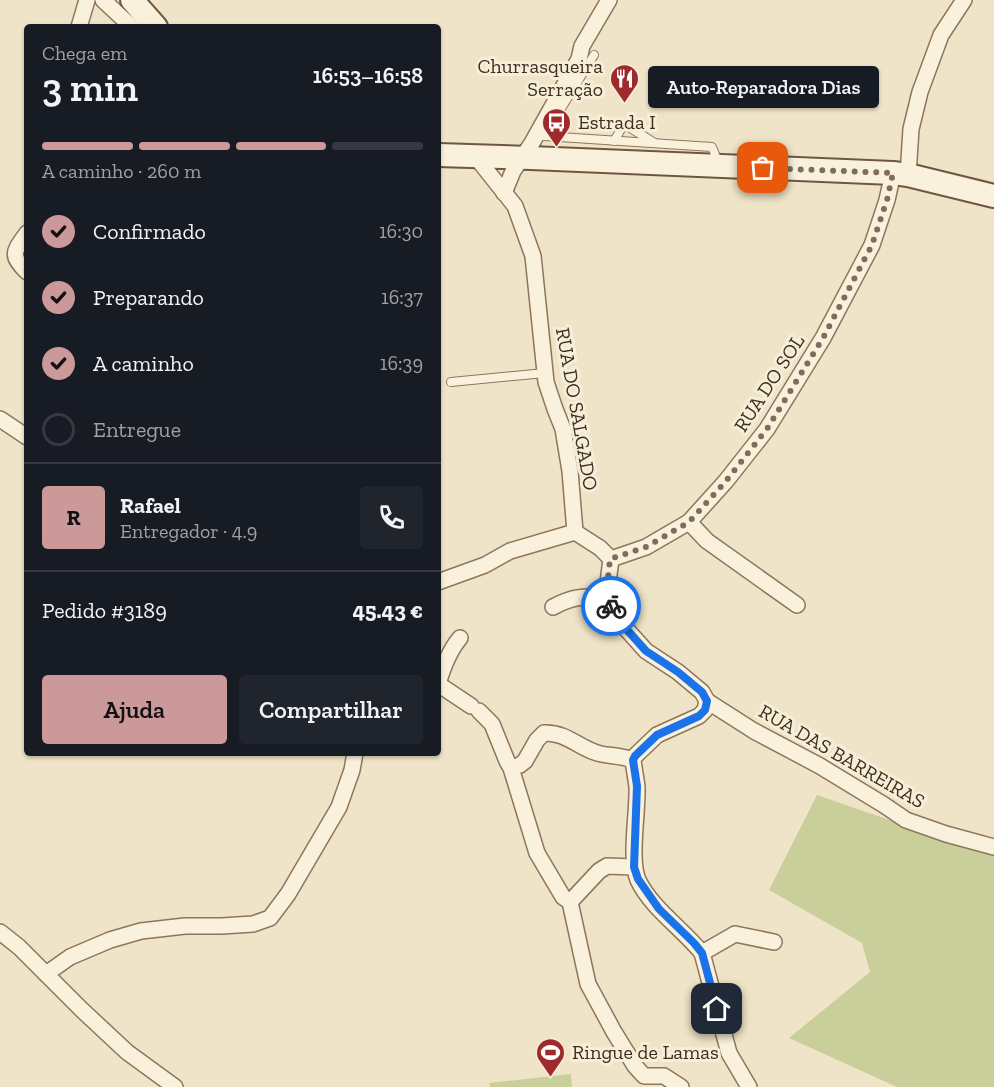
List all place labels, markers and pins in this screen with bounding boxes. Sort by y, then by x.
place label: Churrasqueira Serração [477,54,603,101]
restaurant icon: Churrasqueira Serração [608,62,640,104]
callout: Auto-Reparadora Dias [648,66,879,108]
bus stop icon: Estrada I [541,106,573,148]
place label: Estrada I [578,110,656,134]
pin [737,142,788,193]
pin [691,983,742,1034]
sports icon: Ringue de Lamas [535,1036,567,1078]
place label: Ringue de Lamas [572,1040,719,1064]

